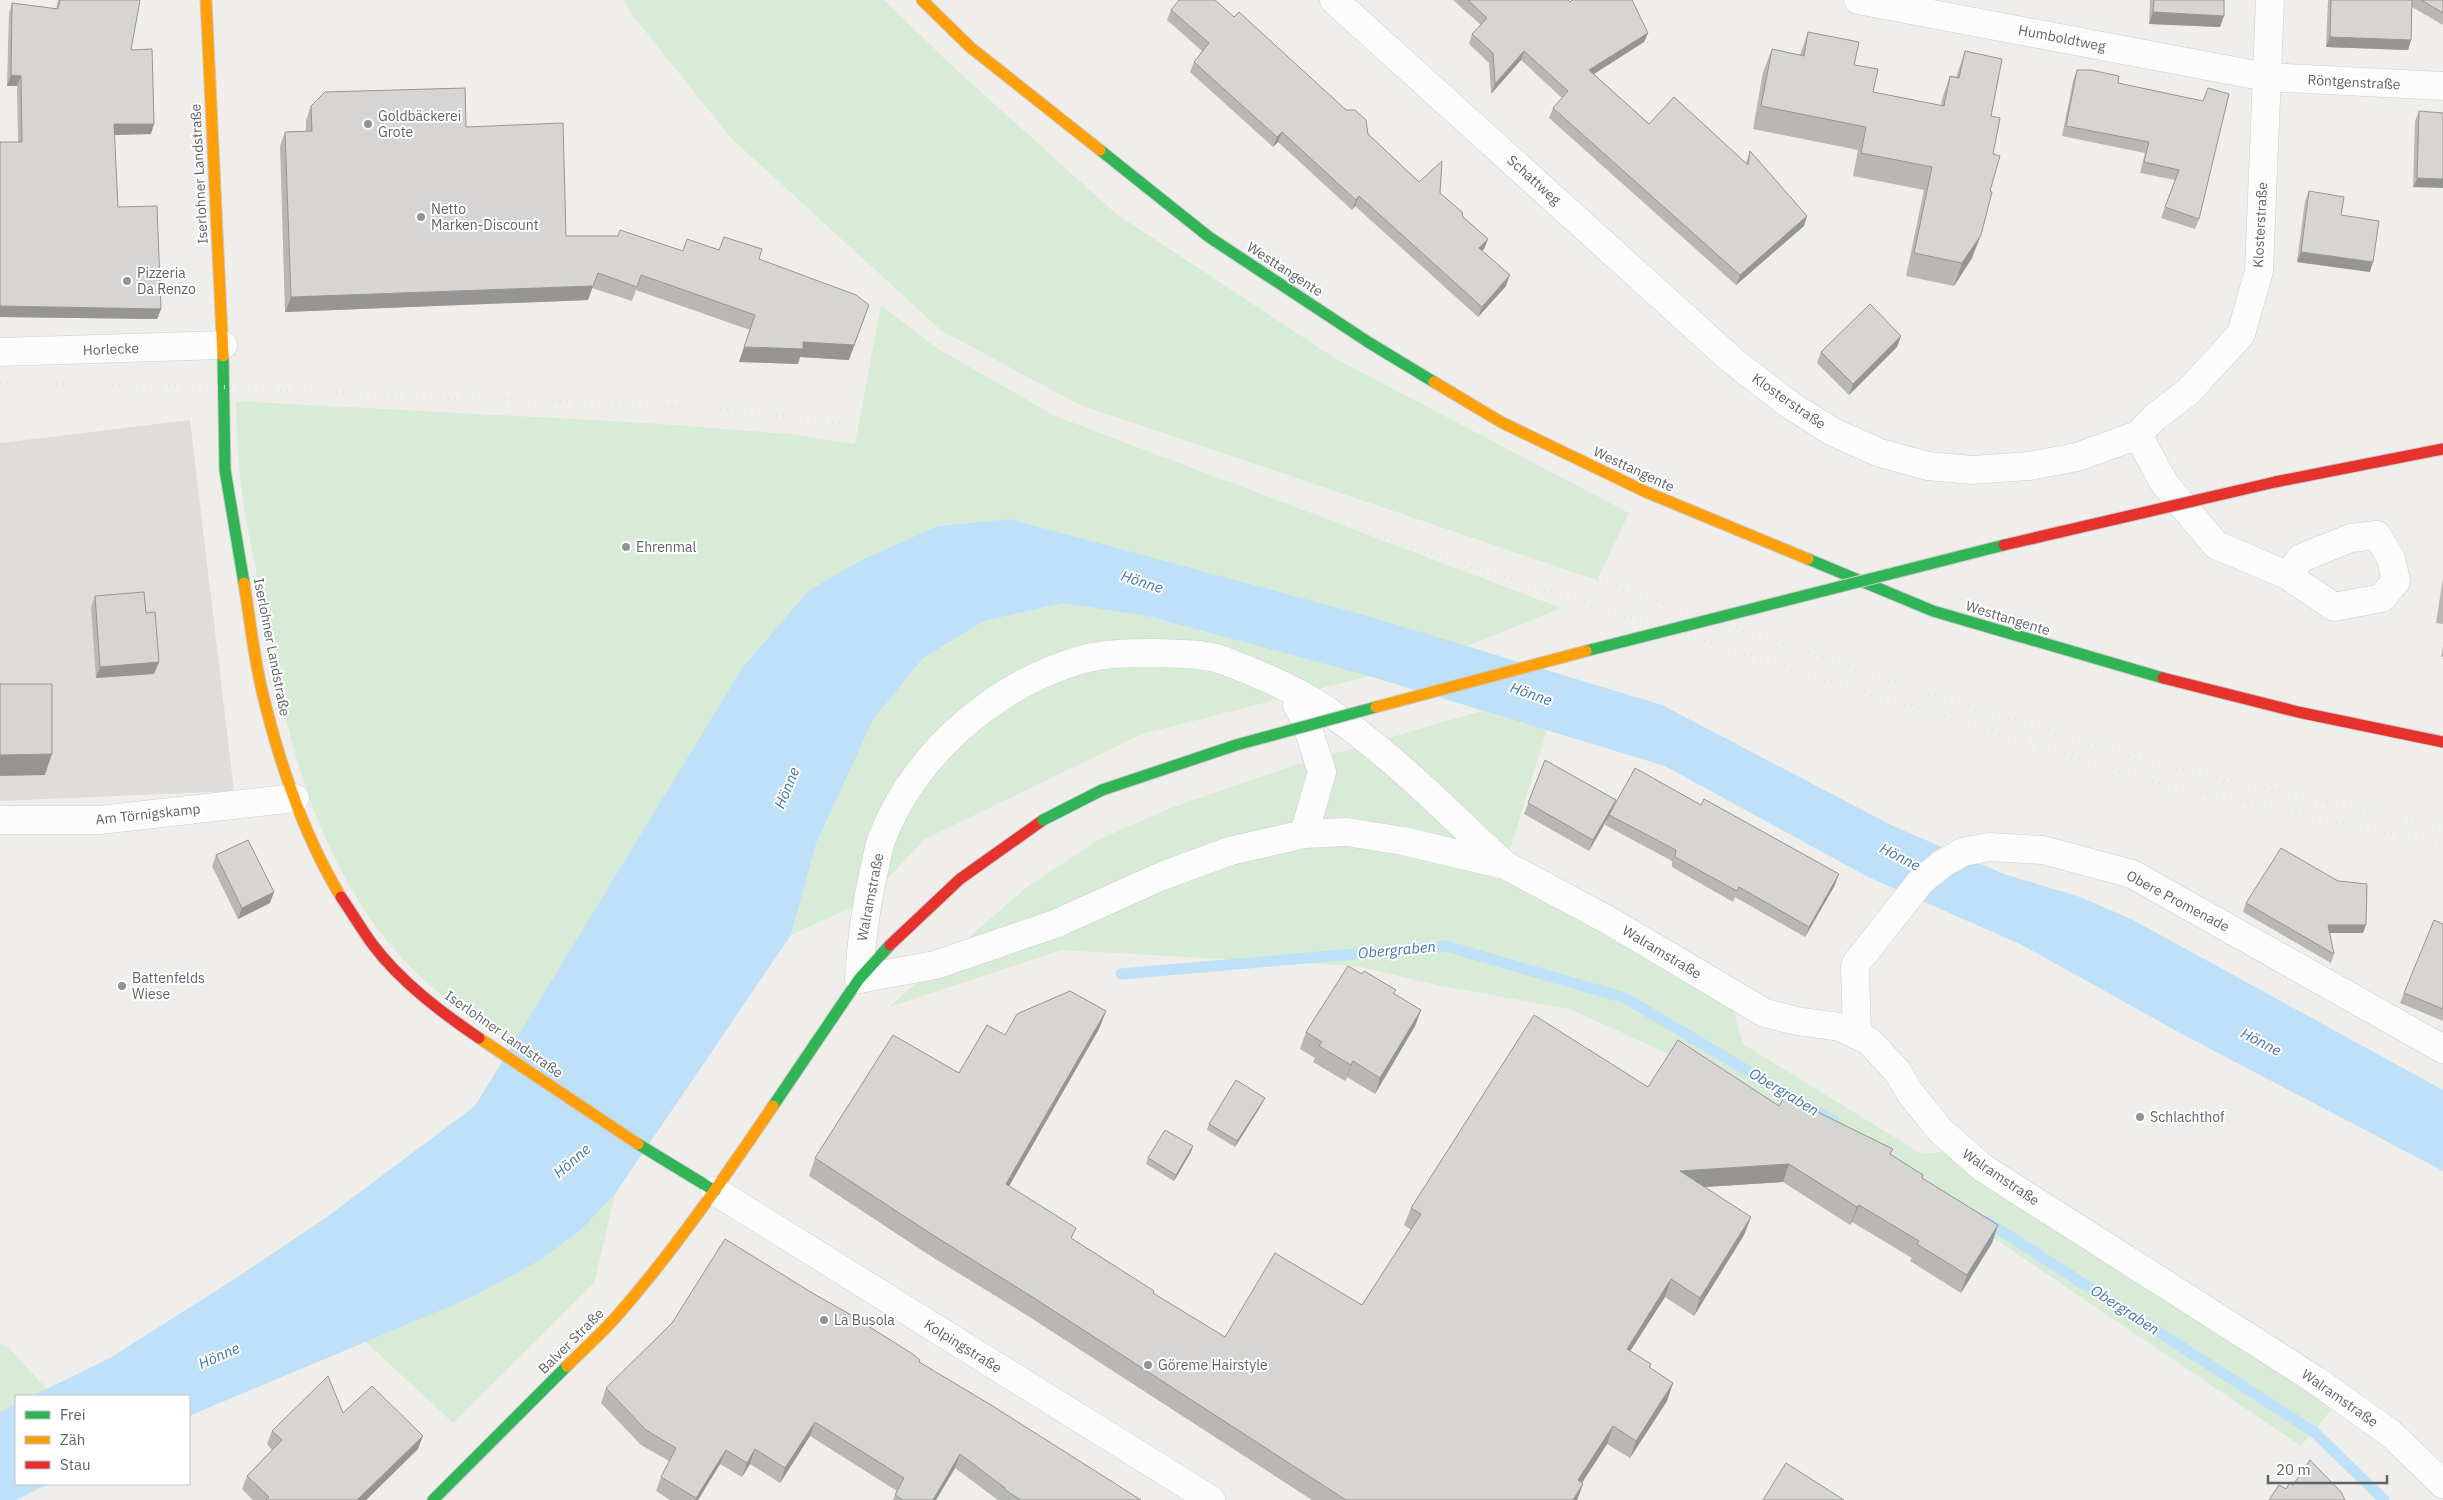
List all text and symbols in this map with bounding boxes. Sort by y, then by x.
street label: Humboldtweg [2017,21,2108,55]
street label: Röntgenstraße [2307,71,2401,93]
street label: Iserlohner Landstraße [186,103,212,245]
place label: Goldbäckerei Grote [378,107,461,141]
marker: Goldbäckerei Grote [362,118,374,130]
street label: Schattweg [1503,151,1565,209]
street label: Klosterstraße [2249,181,2271,268]
place label: Netto Marken-Discount [431,200,539,234]
marker: Netto Marken-Discount [415,211,427,223]
street label: Westtangente [1243,238,1327,300]
place label: Pizzeria Da Renzo [137,264,196,298]
marker: Pizzeria Da Renzo [121,275,133,287]
street label: Horlecke [83,339,140,359]
street label: Klosterstraße [1749,369,1830,433]
street label: Westtangente [1591,442,1678,496]
place label: Ehrenmal [636,538,697,556]
marker: Ehrenmal [620,541,632,553]
water label: Hönne [1119,566,1166,597]
street label: Iserlohner Landstraße [250,576,294,718]
street label: Westtangente [1964,597,2053,639]
water label: Hönne [1508,678,1555,710]
water label: Hönne [770,764,804,811]
street label: Am Törnigskamp [95,800,201,828]
water label: Hönne [1877,838,1924,875]
street label: Walramstraße [853,851,887,943]
street label: Obere Promenade [2123,866,2233,936]
street label: Walramstraße [1619,921,1705,983]
water label: Obergraben [1357,937,1437,962]
place label: Battenfelds Wiese [132,969,205,1003]
marker: Battenfelds Wiese [116,980,128,992]
street label: Iserlohner Landstraße [441,986,567,1082]
water label: Hönne [2238,1023,2285,1060]
water label: Obergraben [1746,1063,1823,1120]
place label: Schlachthof [2150,1108,2225,1126]
marker: Schlachthof [2134,1111,2146,1123]
water label: Hönne [549,1139,594,1182]
street label: Walramstraße [1959,1145,2043,1210]
water label: Obergraben [2087,1280,2163,1339]
street label: Balver Straße [534,1304,608,1378]
place label: La Busola [834,1311,895,1329]
marker: La Busola [818,1314,830,1326]
street label: Kolpingstraße [921,1315,1005,1377]
water label: Hönne [195,1338,243,1373]
place label: Göreme Hairstyle [1158,1356,1268,1374]
marker: Göreme Hairstyle [1142,1359,1154,1371]
street label: Walramstraße [2298,1365,2382,1431]
legend [15,1395,190,1485]
text: Frei [60,1405,86,1424]
text: Zäh [60,1430,85,1449]
scale bar [2268,1452,2387,1484]
text: Stau [60,1455,91,1474]
text: 20 m [2276,1460,2311,1479]

